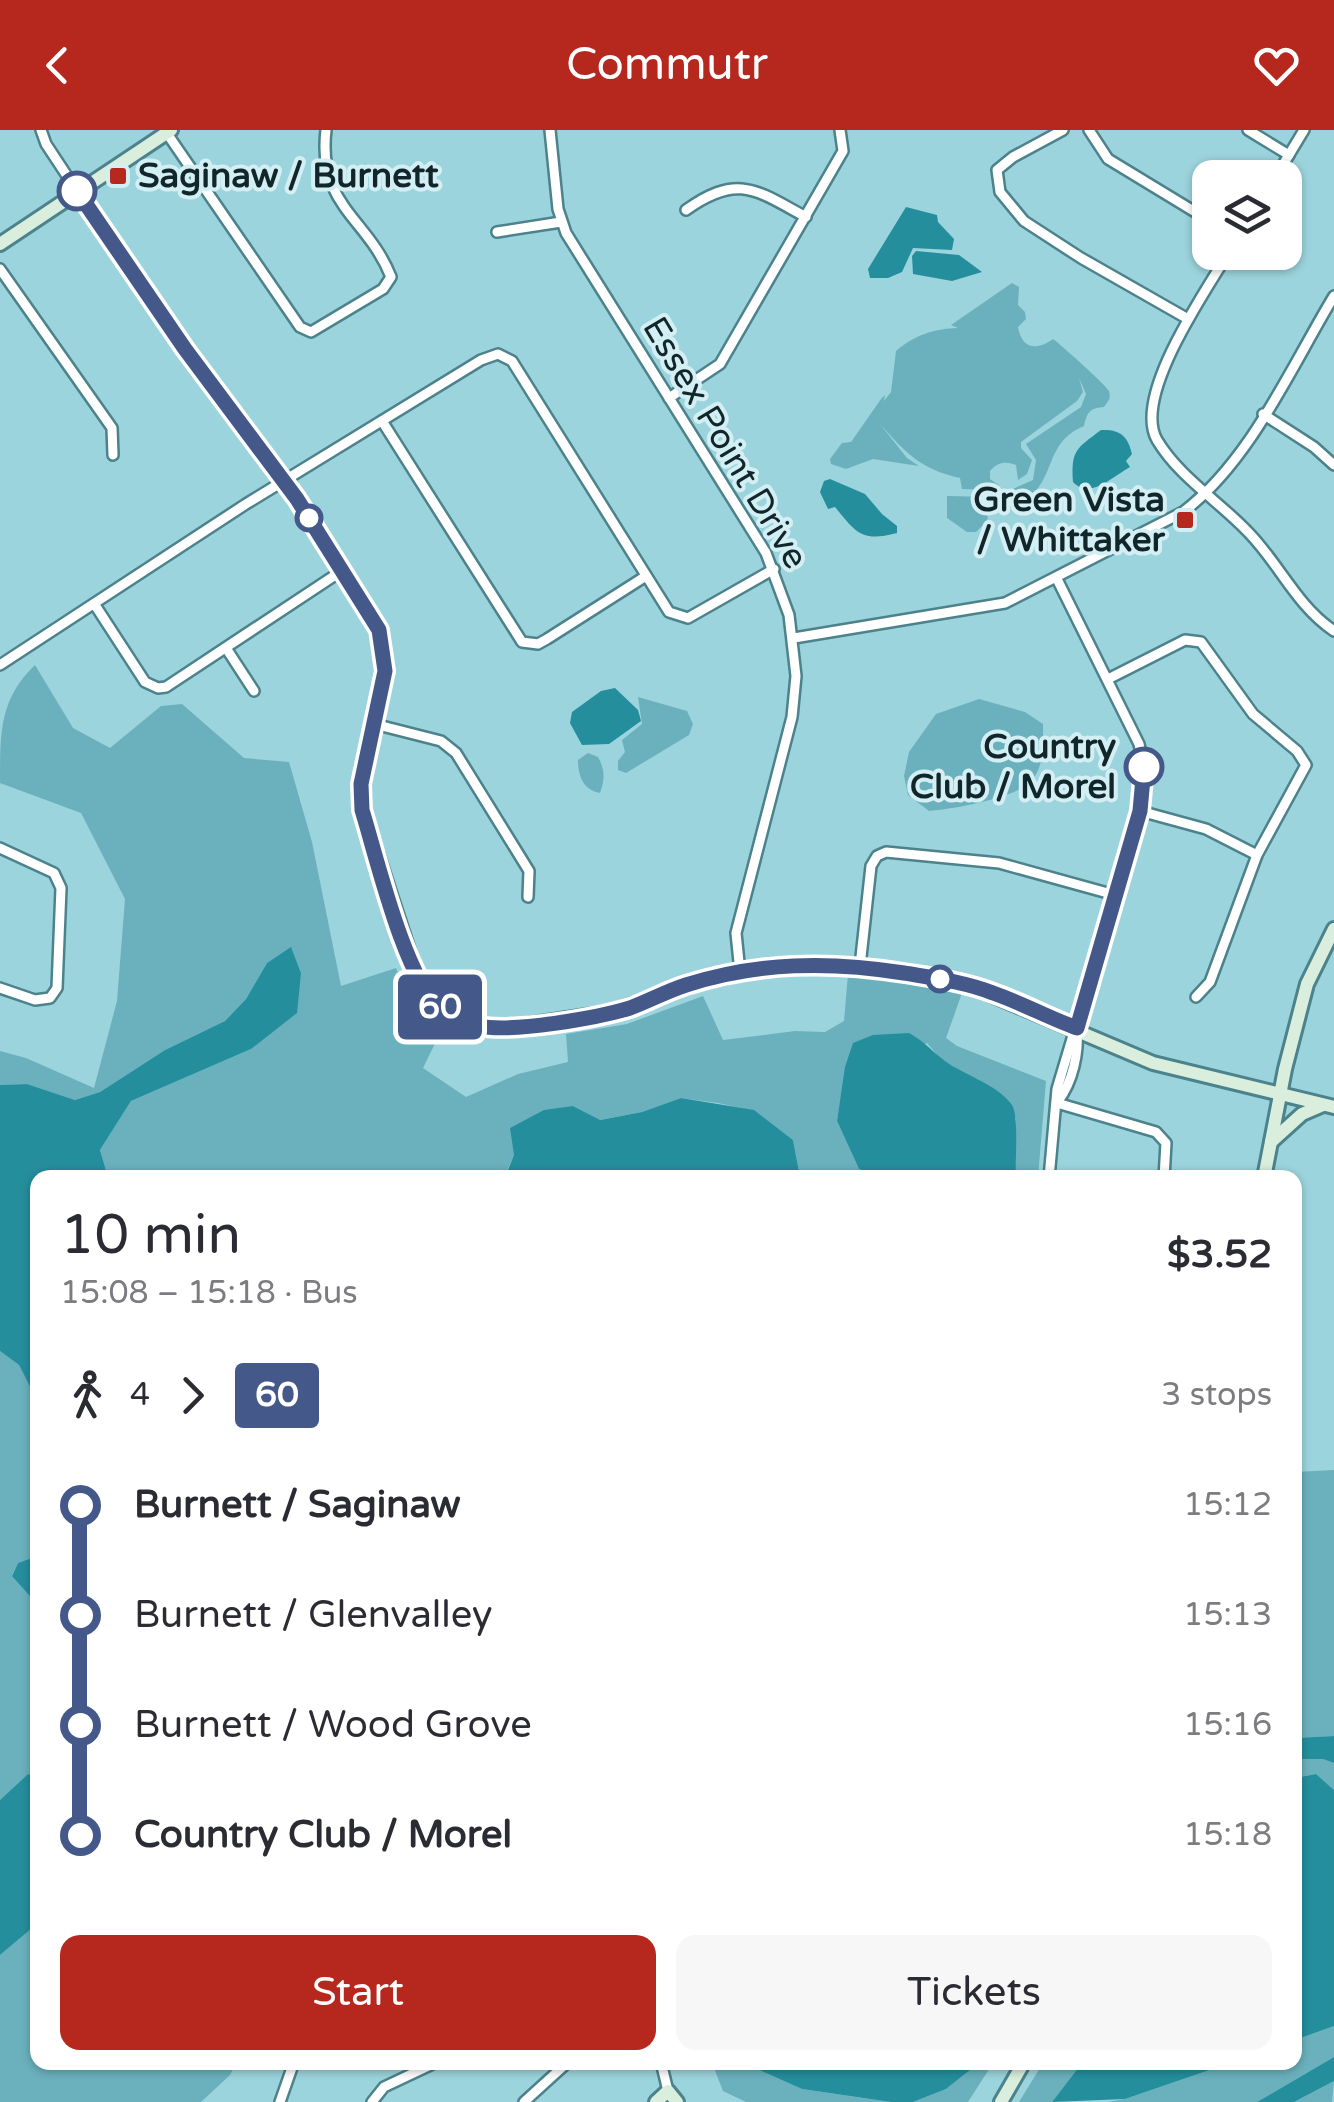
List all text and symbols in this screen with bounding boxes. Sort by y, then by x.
icon: back [30,38,85,93]
text: Commutr [566,38,768,92]
icon: heart [1249,38,1304,93]
place label: Saginaw / Burnett [138,155,439,197]
map controls [1192,160,1302,270]
button: layers [1192,160,1302,270]
marker: Saginaw / Burnett [107,165,129,187]
unlabelled marker [58,172,96,210]
street label: Essex Point Drive [633,310,817,576]
place label: Green Vista / Whittaker [973,479,1166,561]
unlabelled marker [296,505,322,531]
marker: Green Vista / Whittaker [1174,509,1196,531]
place label: Country Club / Morel [910,726,1116,808]
marker: Country Club / Morel [1125,748,1163,786]
unlabelled marker [927,966,953,992]
line badge: 60 [395,974,485,1040]
text: 60 [418,986,462,1028]
text: 10 min [60,1203,241,1269]
text: $3.52 [1167,1232,1272,1278]
text: 15:08 – 15:18 · Bus [60,1274,358,1312]
icon: walk [60,1368,115,1423]
icon: forward [165,1368,220,1423]
text: 60 [255,1374,299,1416]
text: 4 [130,1376,150,1414]
text: 3 stops [1161,1376,1272,1414]
text: Burnett / Saginaw [134,1482,461,1528]
text: 15:12 [1183,1486,1272,1524]
text: Burnett / Glenvalley [134,1592,493,1638]
text: 15:13 [1183,1596,1272,1634]
text: Burnett / Wood Grove [134,1702,532,1748]
text: 15:16 [1183,1706,1272,1744]
text: Country Club / Morel [134,1812,512,1858]
text: 15:18 [1183,1816,1272,1854]
button: Start [60,1935,656,2050]
button: Tickets [676,1935,1272,2050]

